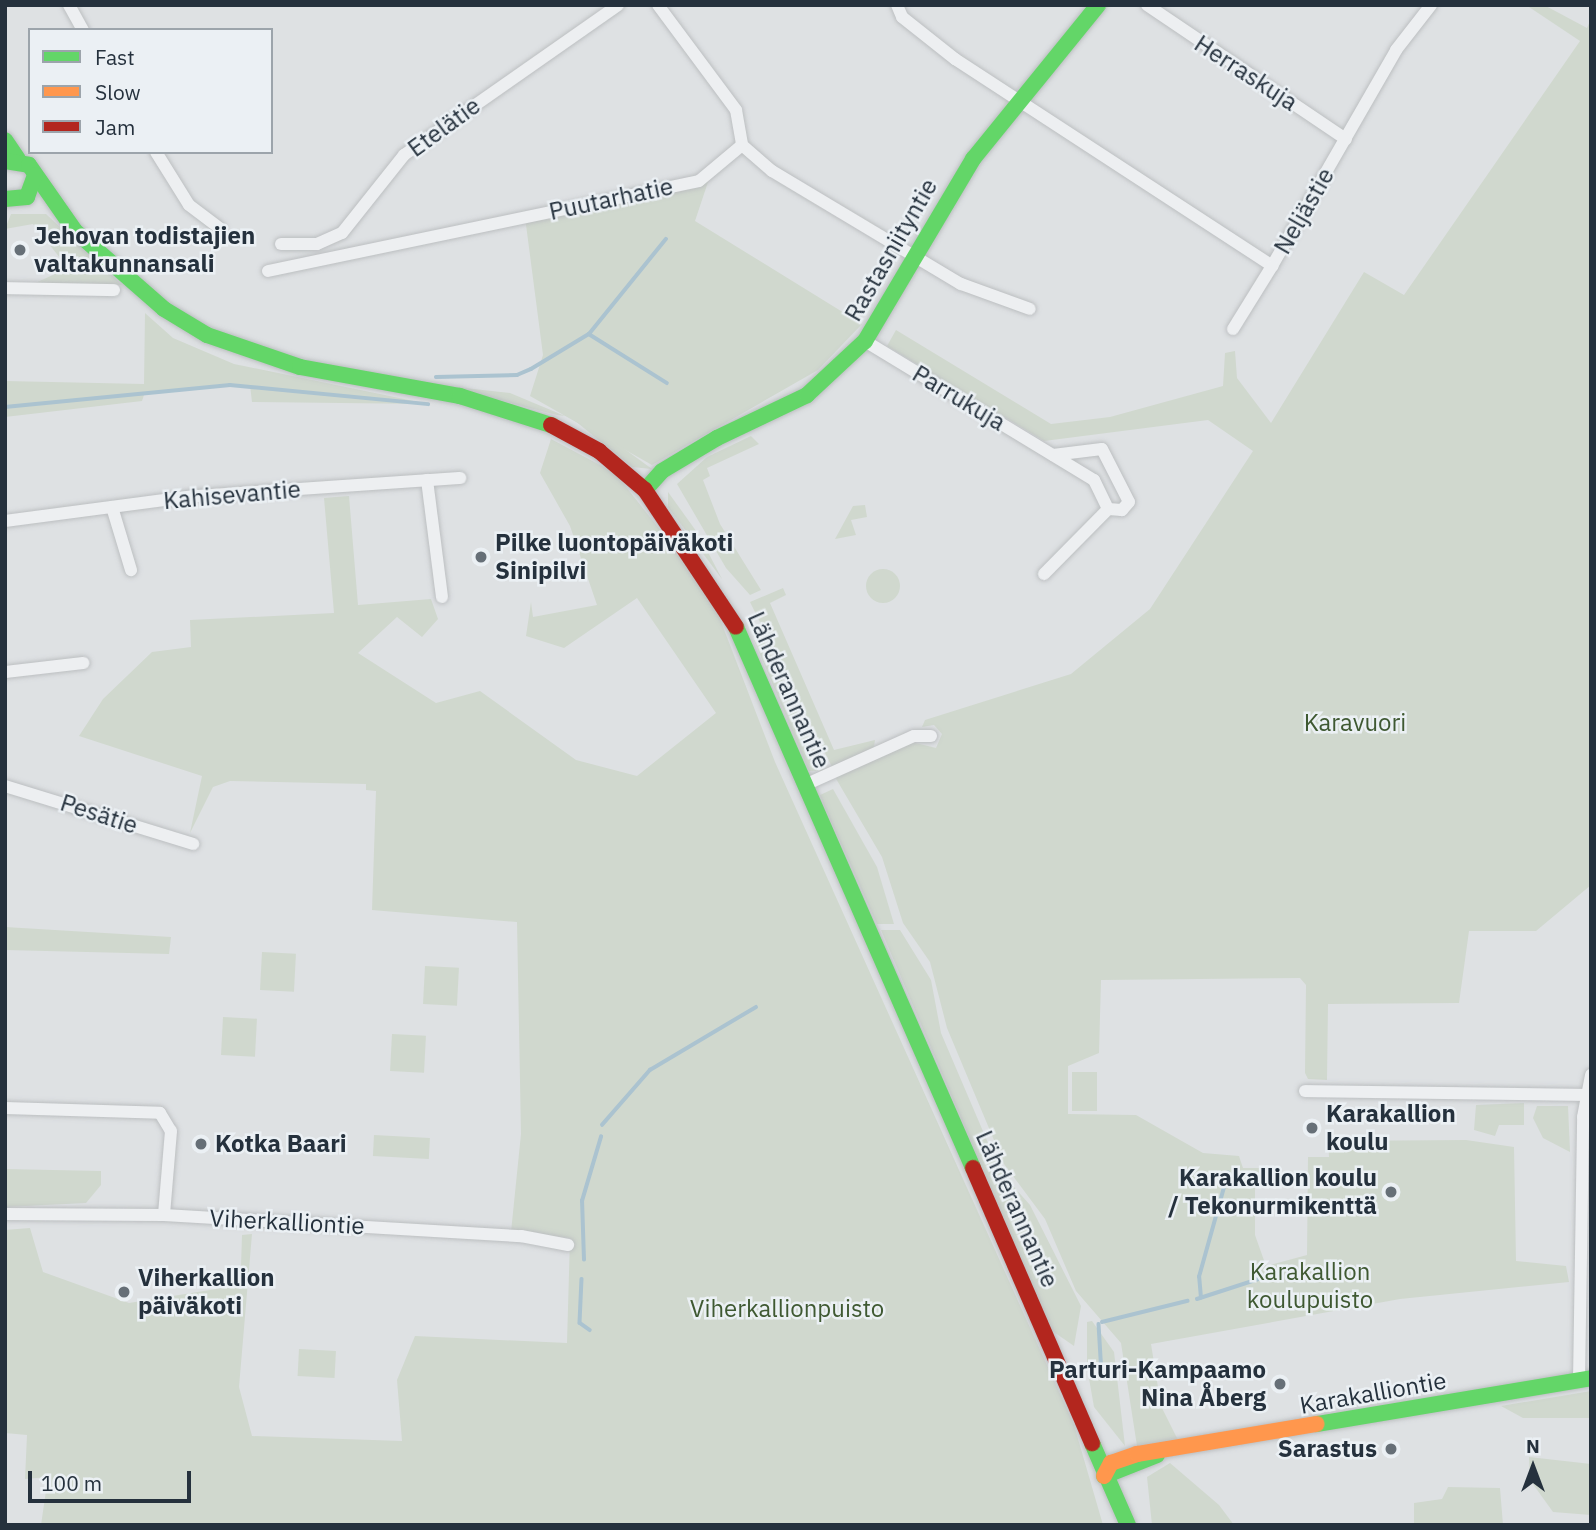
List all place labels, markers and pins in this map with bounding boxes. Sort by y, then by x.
place label: Jehovan todistajien valtakunnansali [34,222,255,278]
marker: Jehovan todistajien valtakunnansali [12,242,28,258]
place label: Pilke luontopäiväkoti Sinipilvi [495,529,733,585]
marker: Pilke luontopäiväkoti Sinipilvi [473,549,489,565]
place label: Karakallion koulu [1326,1100,1456,1156]
marker: Karakallion koulu [1304,1120,1320,1136]
place label: Kotka Baari [215,1130,347,1158]
marker: Kotka Baari [193,1136,209,1152]
place label: Karakallion koulu / Tekonurmikenttä [1168,1164,1377,1220]
marker: Karakallion koulu / Tekonurmikenttä [1383,1184,1399,1200]
place label: Viherkallion päiväkoti [138,1264,275,1320]
marker: Viherkallion päiväkoti [116,1284,132,1300]
place label: Parturi-Kampaamo Nina Åberg [1049,1356,1266,1412]
marker: Parturi-Kampaamo Nina Åberg [1272,1376,1288,1392]
place label: Sarastus [1278,1435,1377,1463]
marker: Sarastus [1383,1441,1399,1457]

